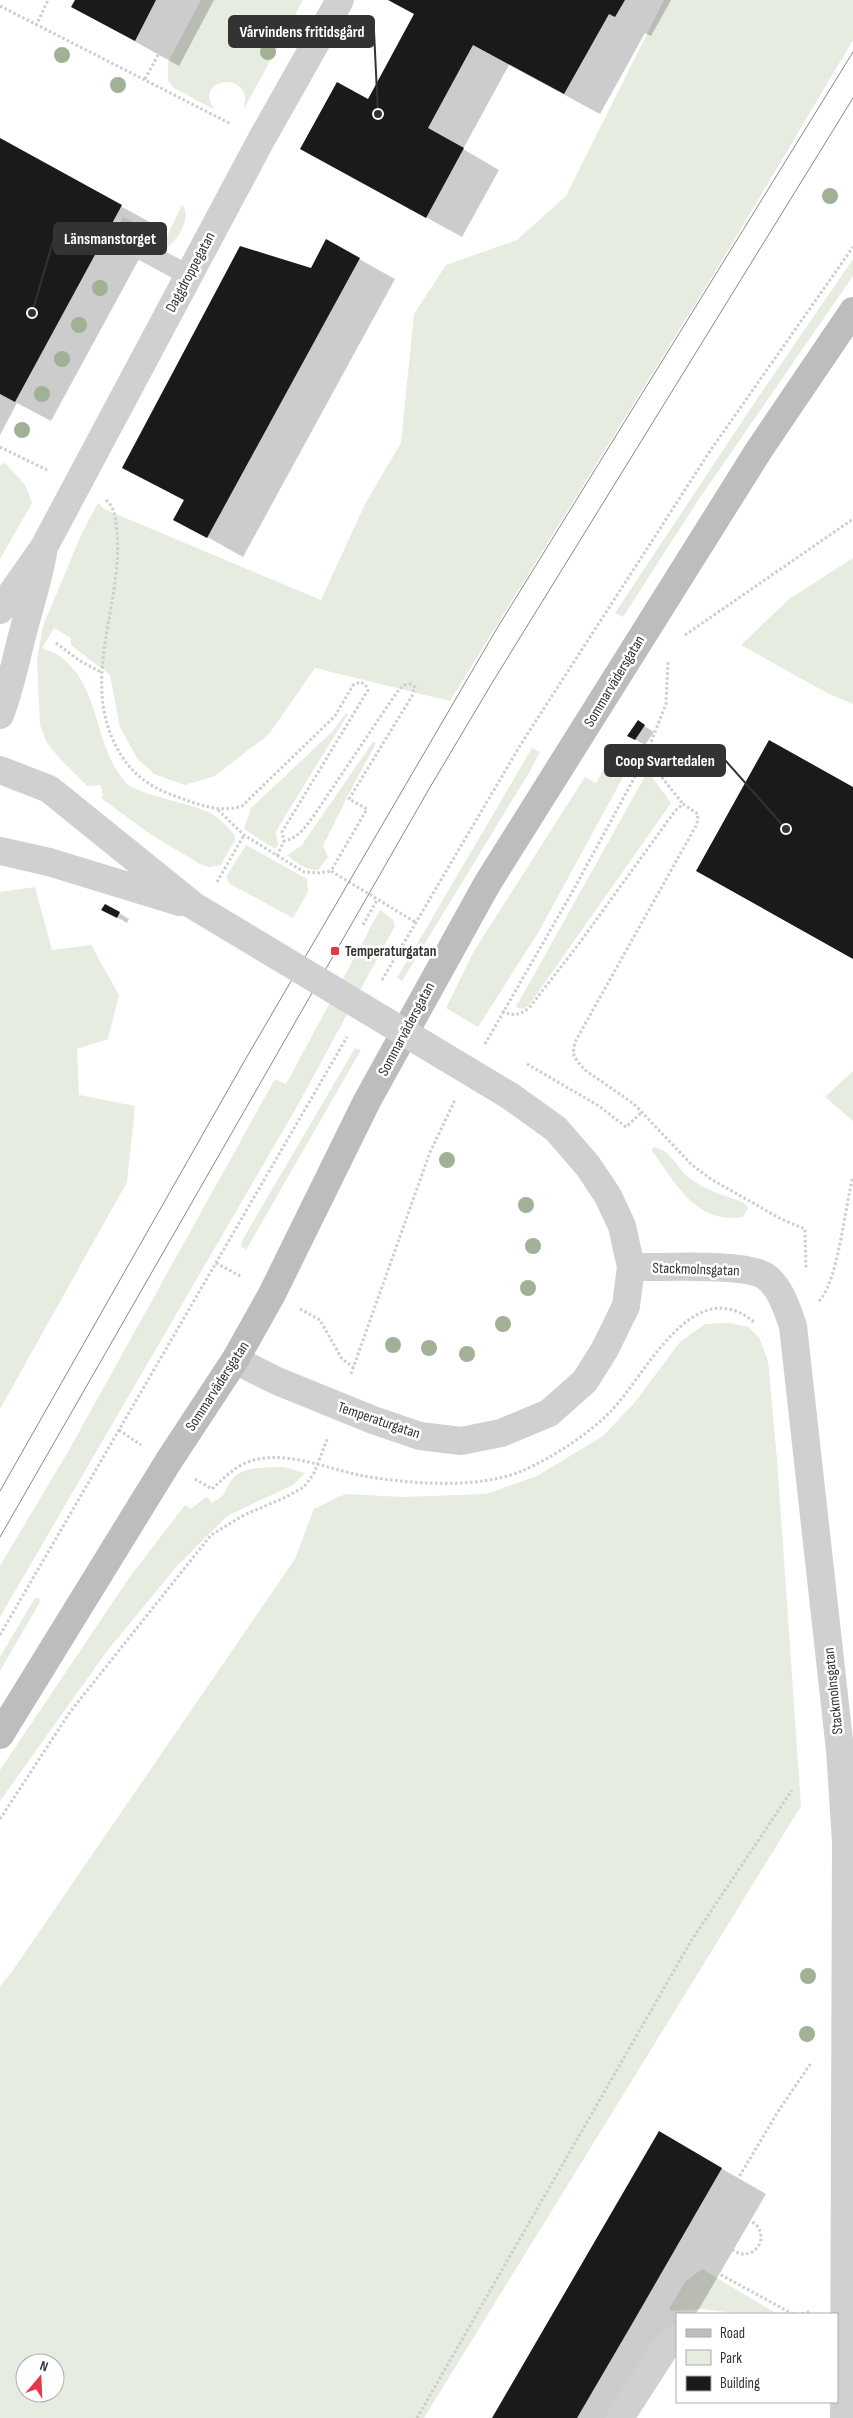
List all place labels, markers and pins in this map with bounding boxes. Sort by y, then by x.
callout: Vårvindens fritidsgård [229,16,374,47]
callout: Länsmanstorget [54,223,166,254]
callout: Coop Svartedalen [605,745,725,776]
place label: Temperaturgatan [345,942,436,961]
marker: Temperaturgatan [329,945,341,957]

